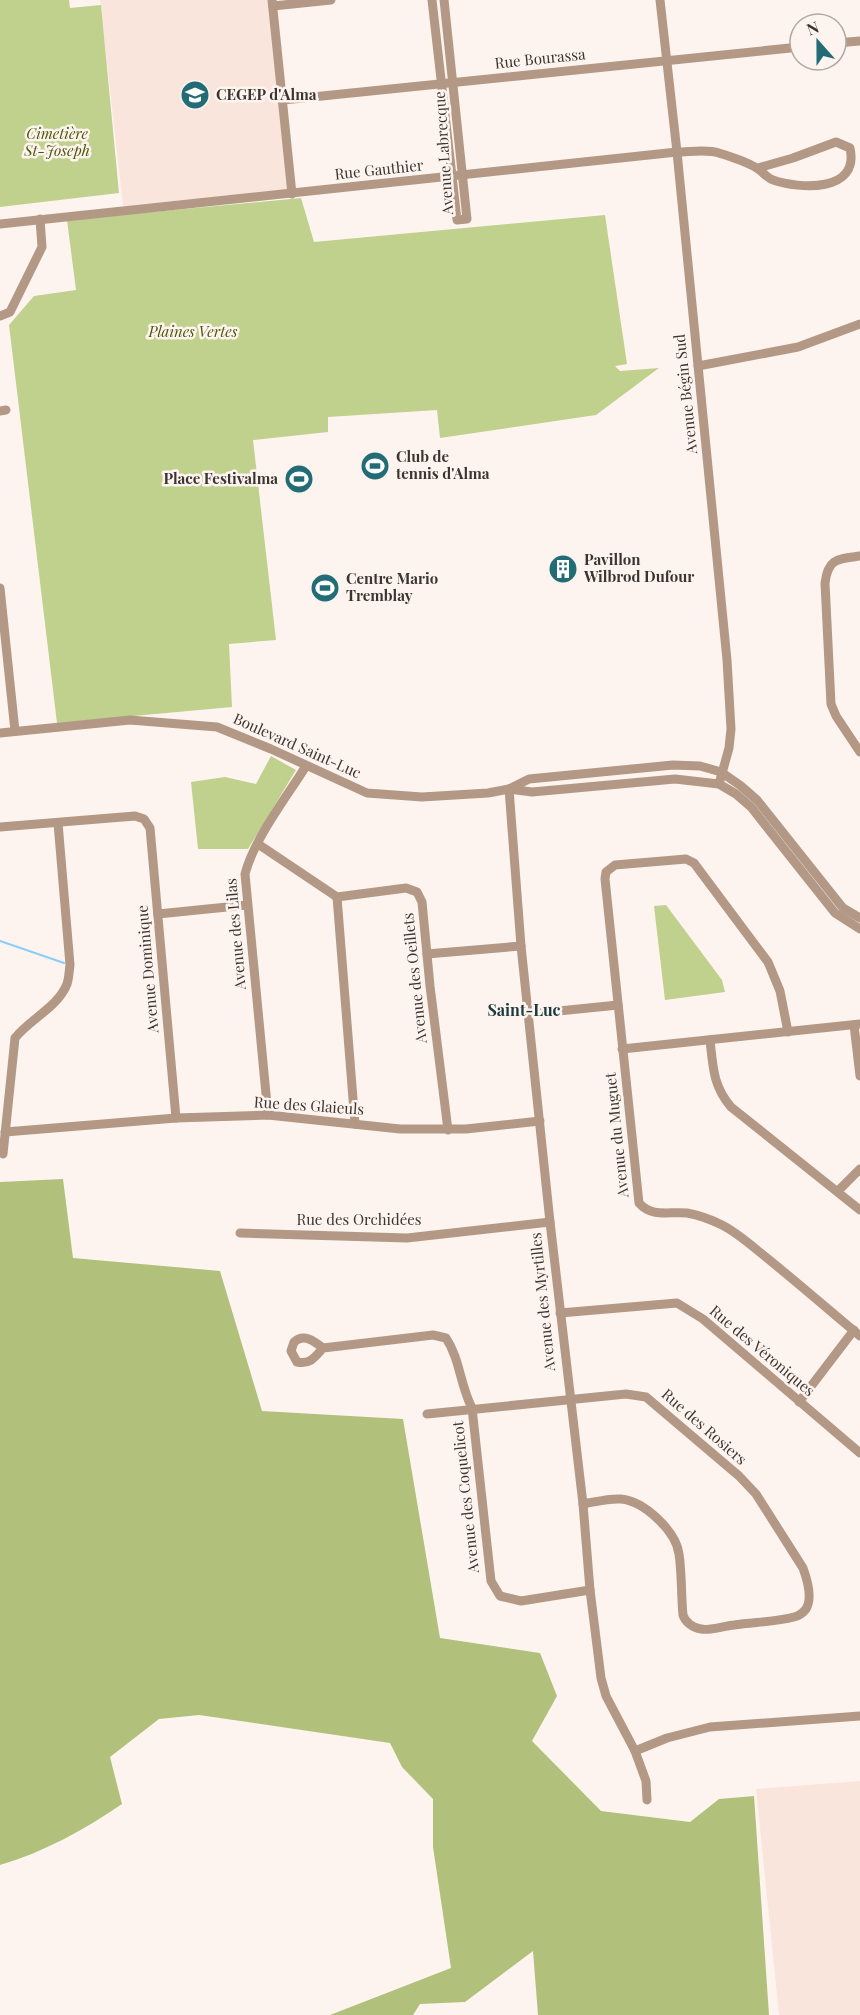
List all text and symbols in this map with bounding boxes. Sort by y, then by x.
north arrow [788,12,848,72]
text: N [803,15,822,39]
street label: Rue Bourassa [494,43,587,73]
school or university icon: CEGEP d'Alma [179,79,211,111]
place label: CEGEP d'Alma [216,84,317,104]
street label: Avenue Labrecque [429,91,457,217]
park label: Cimetière St-Joseph [23,123,90,160]
street label: Rue Gauthier [333,154,425,184]
park label: Plaines Vertes [148,321,238,341]
street label: Avenue Bégin Sud [669,333,701,456]
place label: Club de tennis d'Alma [395,446,490,483]
sports icon: Club de tennis d'Alma [359,450,391,482]
sports icon: Place Festivalma [283,463,315,495]
place label: Place Festivalma [163,468,278,488]
place label: Pavillon Wilbrod Dufour [583,549,694,586]
building icon: Pavillon Wilbrod Dufour [547,553,579,585]
place label: Centre Mario Tremblay [346,568,438,605]
sports icon: Centre Mario Tremblay [309,572,341,604]
street label: Boulevard Saint-Luc [230,708,365,782]
street label: Avenue des Lilas [220,878,250,992]
street label: Avenue Dominique [131,904,163,1035]
street label: Avenue des Oeillets [397,912,431,1045]
district label: Saint-Luc [487,999,561,1020]
street label: Avenue du Muguet [599,1071,633,1200]
street label: Rue des Glaieuls [253,1091,365,1119]
street label: Rue des Orchidées [296,1209,422,1229]
street label: Avenue des Myrtilles [525,1232,559,1374]
street label: Rue des Véroniques [706,1300,819,1400]
street label: Rue des Rosiers [658,1384,751,1469]
street label: Avenue des Coquelicot [447,1419,483,1575]

